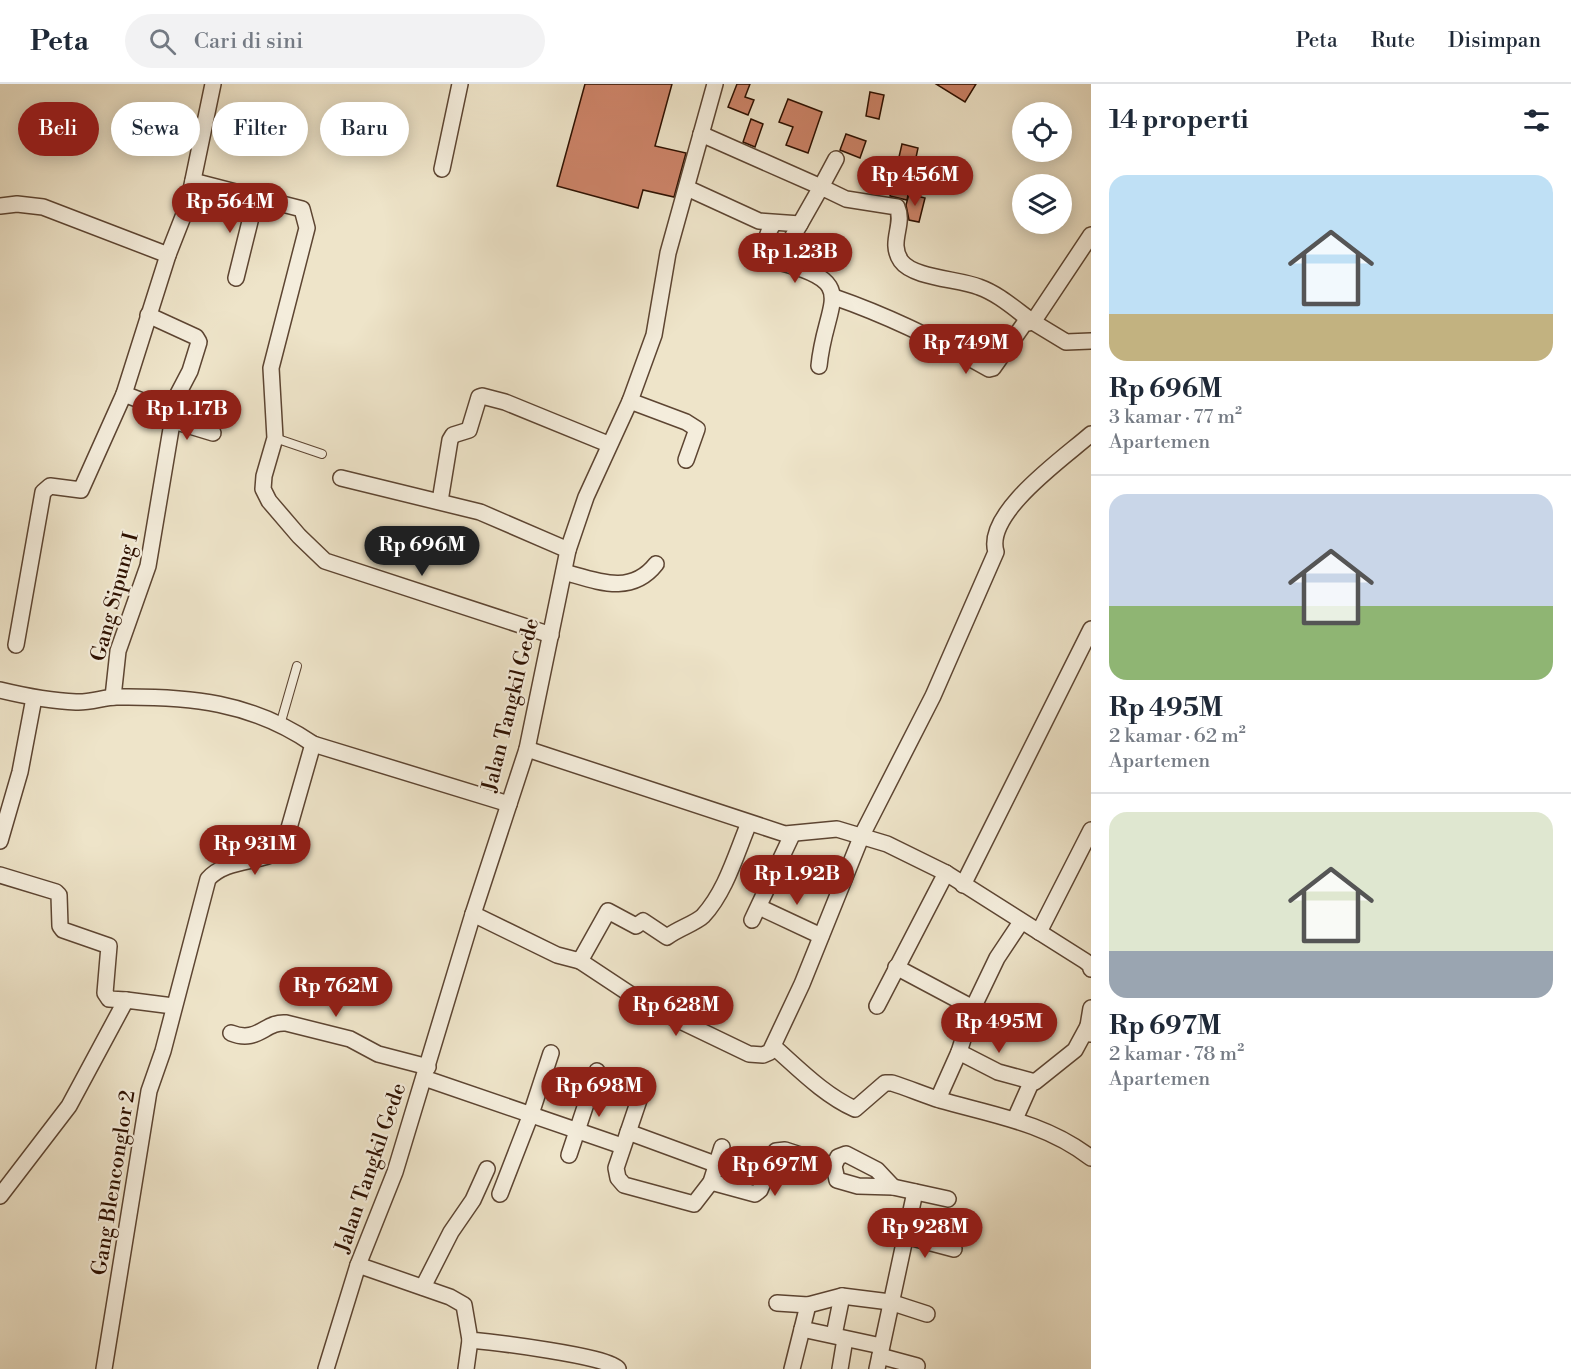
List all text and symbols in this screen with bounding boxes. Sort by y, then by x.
search box [125,14,545,68]
text: Peta [30,24,89,59]
icon: search [146,25,179,58]
text: Cari di sini [194,28,303,55]
text: Peta [1296,28,1338,54]
text: Rute [1371,28,1415,54]
text: Disimpan [1448,28,1541,54]
chip: Beli [18,102,99,156]
chip: Sewa [111,102,200,156]
chip: Filter [212,102,308,156]
chip: Baru [320,102,409,156]
map controls [1012,102,1072,234]
button: locate [1012,102,1072,162]
text: 14 properti [1109,104,1248,136]
icon: filters [1520,104,1553,137]
pin: Rp 456M [860,156,970,207]
text: Rp 456M [871,163,959,188]
button: layers [1012,174,1072,234]
pin: Rp 564M [175,183,285,234]
text: Rp 564M [186,190,274,215]
icon: home [1277,214,1385,322]
pin: Rp 1.23B [733,233,857,284]
text: Rp 1.23B [752,240,838,265]
pin: Rp 749M [911,324,1021,375]
text: Rp 749M [923,331,1009,356]
text: Rp 696M [1109,373,1222,405]
pin: Rp 1.17B [125,390,249,441]
text: Rp 1.17B [146,397,228,422]
text: 3 kamar · 77 m² [1109,405,1242,430]
text: Apartemen [1109,430,1210,455]
pin: Rp 696M [367,526,477,577]
street label: Gang Sipung I [85,530,145,664]
text: Rp 696M [378,533,466,558]
icon: home [1277,533,1385,641]
street label: Jalan Tangkil Gede [477,616,545,795]
text: Rp 495M [1109,692,1223,724]
text: 2 kamar · 62 m² [1109,724,1246,749]
text: Apartemen [1109,749,1210,774]
pin: Rp 931M [200,825,310,876]
text: Rp 931M [214,832,297,857]
icon: home [1277,851,1385,959]
pin: Rp 1.92B [735,855,859,906]
text: Rp 1.92B [754,862,840,887]
pin: Rp 762M [281,967,391,1018]
text: Rp 762M [293,974,379,999]
pin: Rp 628M [621,986,731,1037]
text: Rp 628M [632,993,720,1018]
pin: Rp 495M [944,1003,1054,1054]
text: Rp 495M [955,1010,1043,1035]
text: Rp 697M [1109,1010,1221,1042]
text: 2 kamar · 78 m² [1109,1042,1244,1067]
pin: Rp 698M [544,1067,654,1118]
text: Apartemen [1109,1067,1210,1092]
text: Rp 698M [555,1074,643,1099]
street label: Jalan Tangkil Gede [329,1080,412,1257]
street label: Gang Blenconglor 2 [87,1089,141,1277]
pin: Rp 697M [720,1146,830,1197]
text: Rp 697M [732,1153,818,1178]
pin: Rp 928M [870,1208,980,1259]
text: Rp 928M [881,1215,969,1240]

